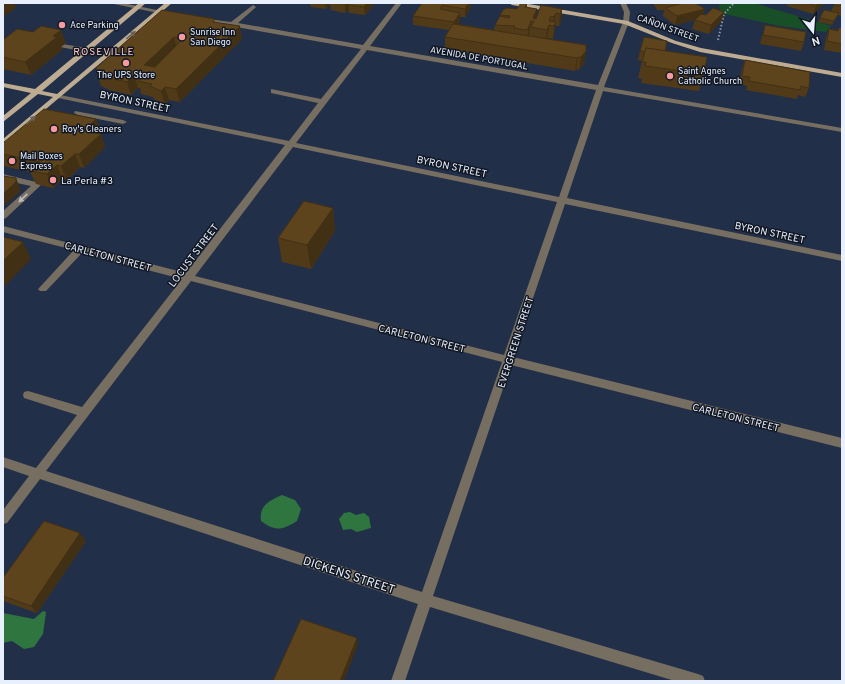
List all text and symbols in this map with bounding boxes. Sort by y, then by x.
street label: CAÑON STREET [635,11,701,45]
north arrow [793,12,833,52]
marker: Ace Parking [57,20,67,30]
place label: Ace Parking [70,20,119,31]
place label: Sunrise Inn San Diego [190,27,235,48]
one-way arrow [125,30,136,39]
marker: Sunrise Inn San Diego [177,32,187,42]
text: N [810,33,821,48]
street label: AVENIDA DE PORTUGAL [429,44,529,72]
district label: ROSEVILLE [73,46,135,59]
marker: The UPS Store [121,58,131,68]
place label: Saint Agnes Catholic Church [678,66,742,87]
place label: The UPS Store [97,70,155,81]
marker: Saint Agnes Catholic Church [665,71,675,81]
street label: BYRON STREET [98,89,171,116]
one-way arrow [25,115,36,124]
marker: Roy's Cleaners [49,124,59,134]
place label: Roy's Cleaners [62,124,121,135]
place label: Mail Boxes Express [20,151,63,172]
street label: BYRON STREET [415,154,488,181]
marker: Mail Boxes Express [7,156,17,166]
marker: La Perla #3 [48,175,58,185]
place label: La Perla #3 [61,175,113,188]
one-way arrow [18,193,28,203]
street label: BYRON STREET [733,220,806,247]
street label: LOCUST STREET [166,222,222,290]
street label: CARLETON STREET [63,240,152,275]
street label: EVERGREEN STREET [495,295,537,390]
street label: CARLETON STREET [377,322,467,357]
street label: CARLETON STREET [691,401,781,436]
street label: DICKENS STREET [301,554,397,598]

